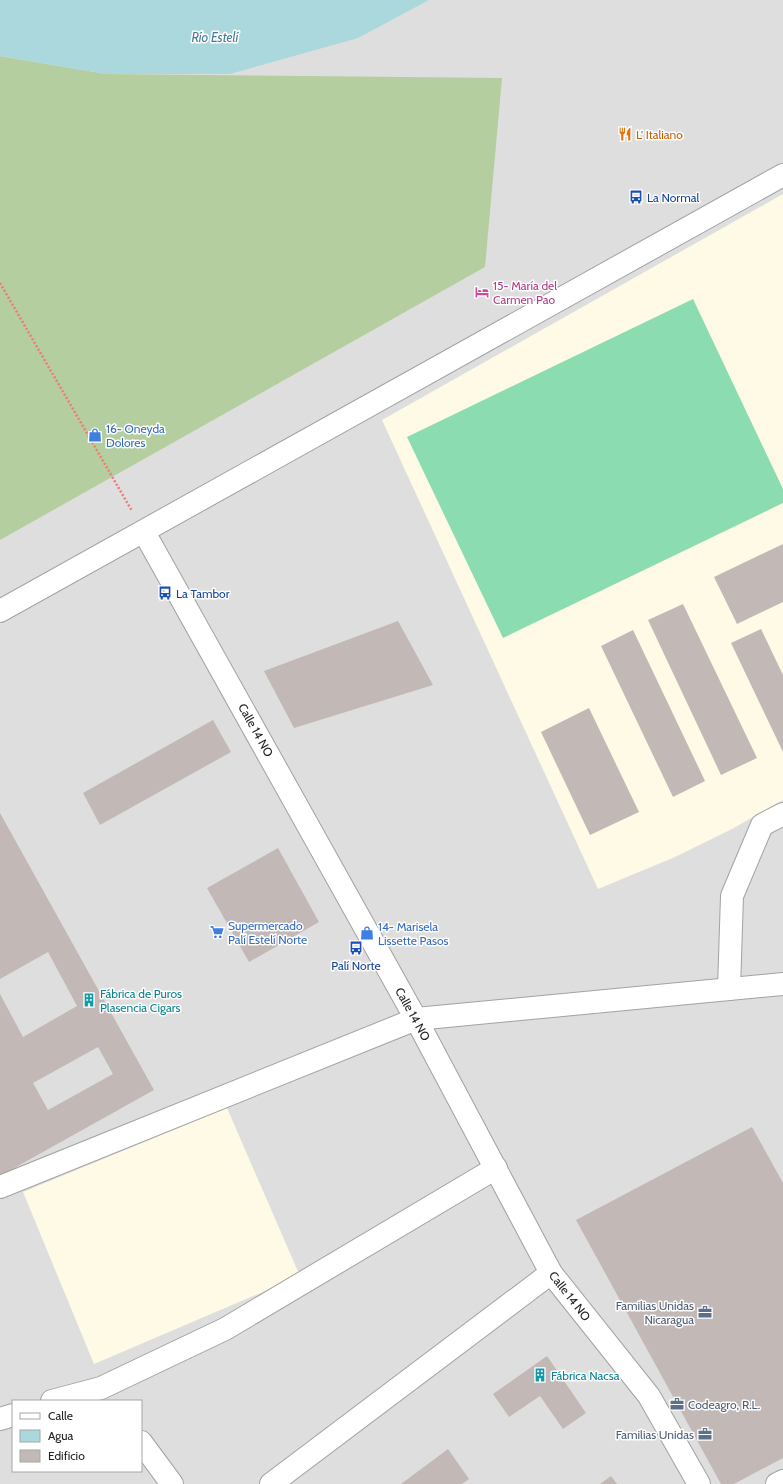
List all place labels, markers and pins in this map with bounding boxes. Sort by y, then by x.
restaurant icon: L' Italiano [617,126,633,142]
place label: L' Italiano [636,127,683,142]
bus stop icon: La Normal [628,189,644,205]
place label: La Normal [647,190,699,205]
place label: 15- María del Carmen Pao [493,278,557,307]
hotel icon: 15- María del Carmen Pao [474,284,490,300]
place label: 16- Oneyda Dolores [106,421,165,450]
shop icon: 16- Oneyda Dolores [87,427,103,443]
bus stop icon: La Tambor [157,585,173,601]
place label: La Tambor [176,586,230,601]
place label: Supermercado Palí Estelí Norte [228,918,307,947]
place label: 14- Marisela Lissette Pasos [378,919,449,948]
supermarket icon: Supermercado Palí Estelí Norte [209,924,225,940]
shop icon: 14- Marisela Lissette Pasos [359,925,375,941]
bus stop icon: Palí Norte [348,940,364,956]
place label: Palí Norte [331,958,381,973]
place label: Fábrica de Puros Plasencia Cigars [100,986,182,1015]
building icon: Fábrica de Puros Plasencia Cigars [81,992,97,1008]
place label: Familias Unidas Nicaragua [616,1298,694,1327]
office icon: Familias Unidas Nicaragua [697,1304,713,1320]
building icon: Fábrica Nacsa [532,1367,548,1383]
place label: Fábrica Nacsa [551,1368,620,1383]
office icon: Codeagro, R.L. [669,1396,685,1412]
place label: Codeagro, R.L. [688,1397,760,1412]
office icon: Familias Unidas [697,1426,713,1442]
place label: Familias Unidas [616,1427,694,1442]

